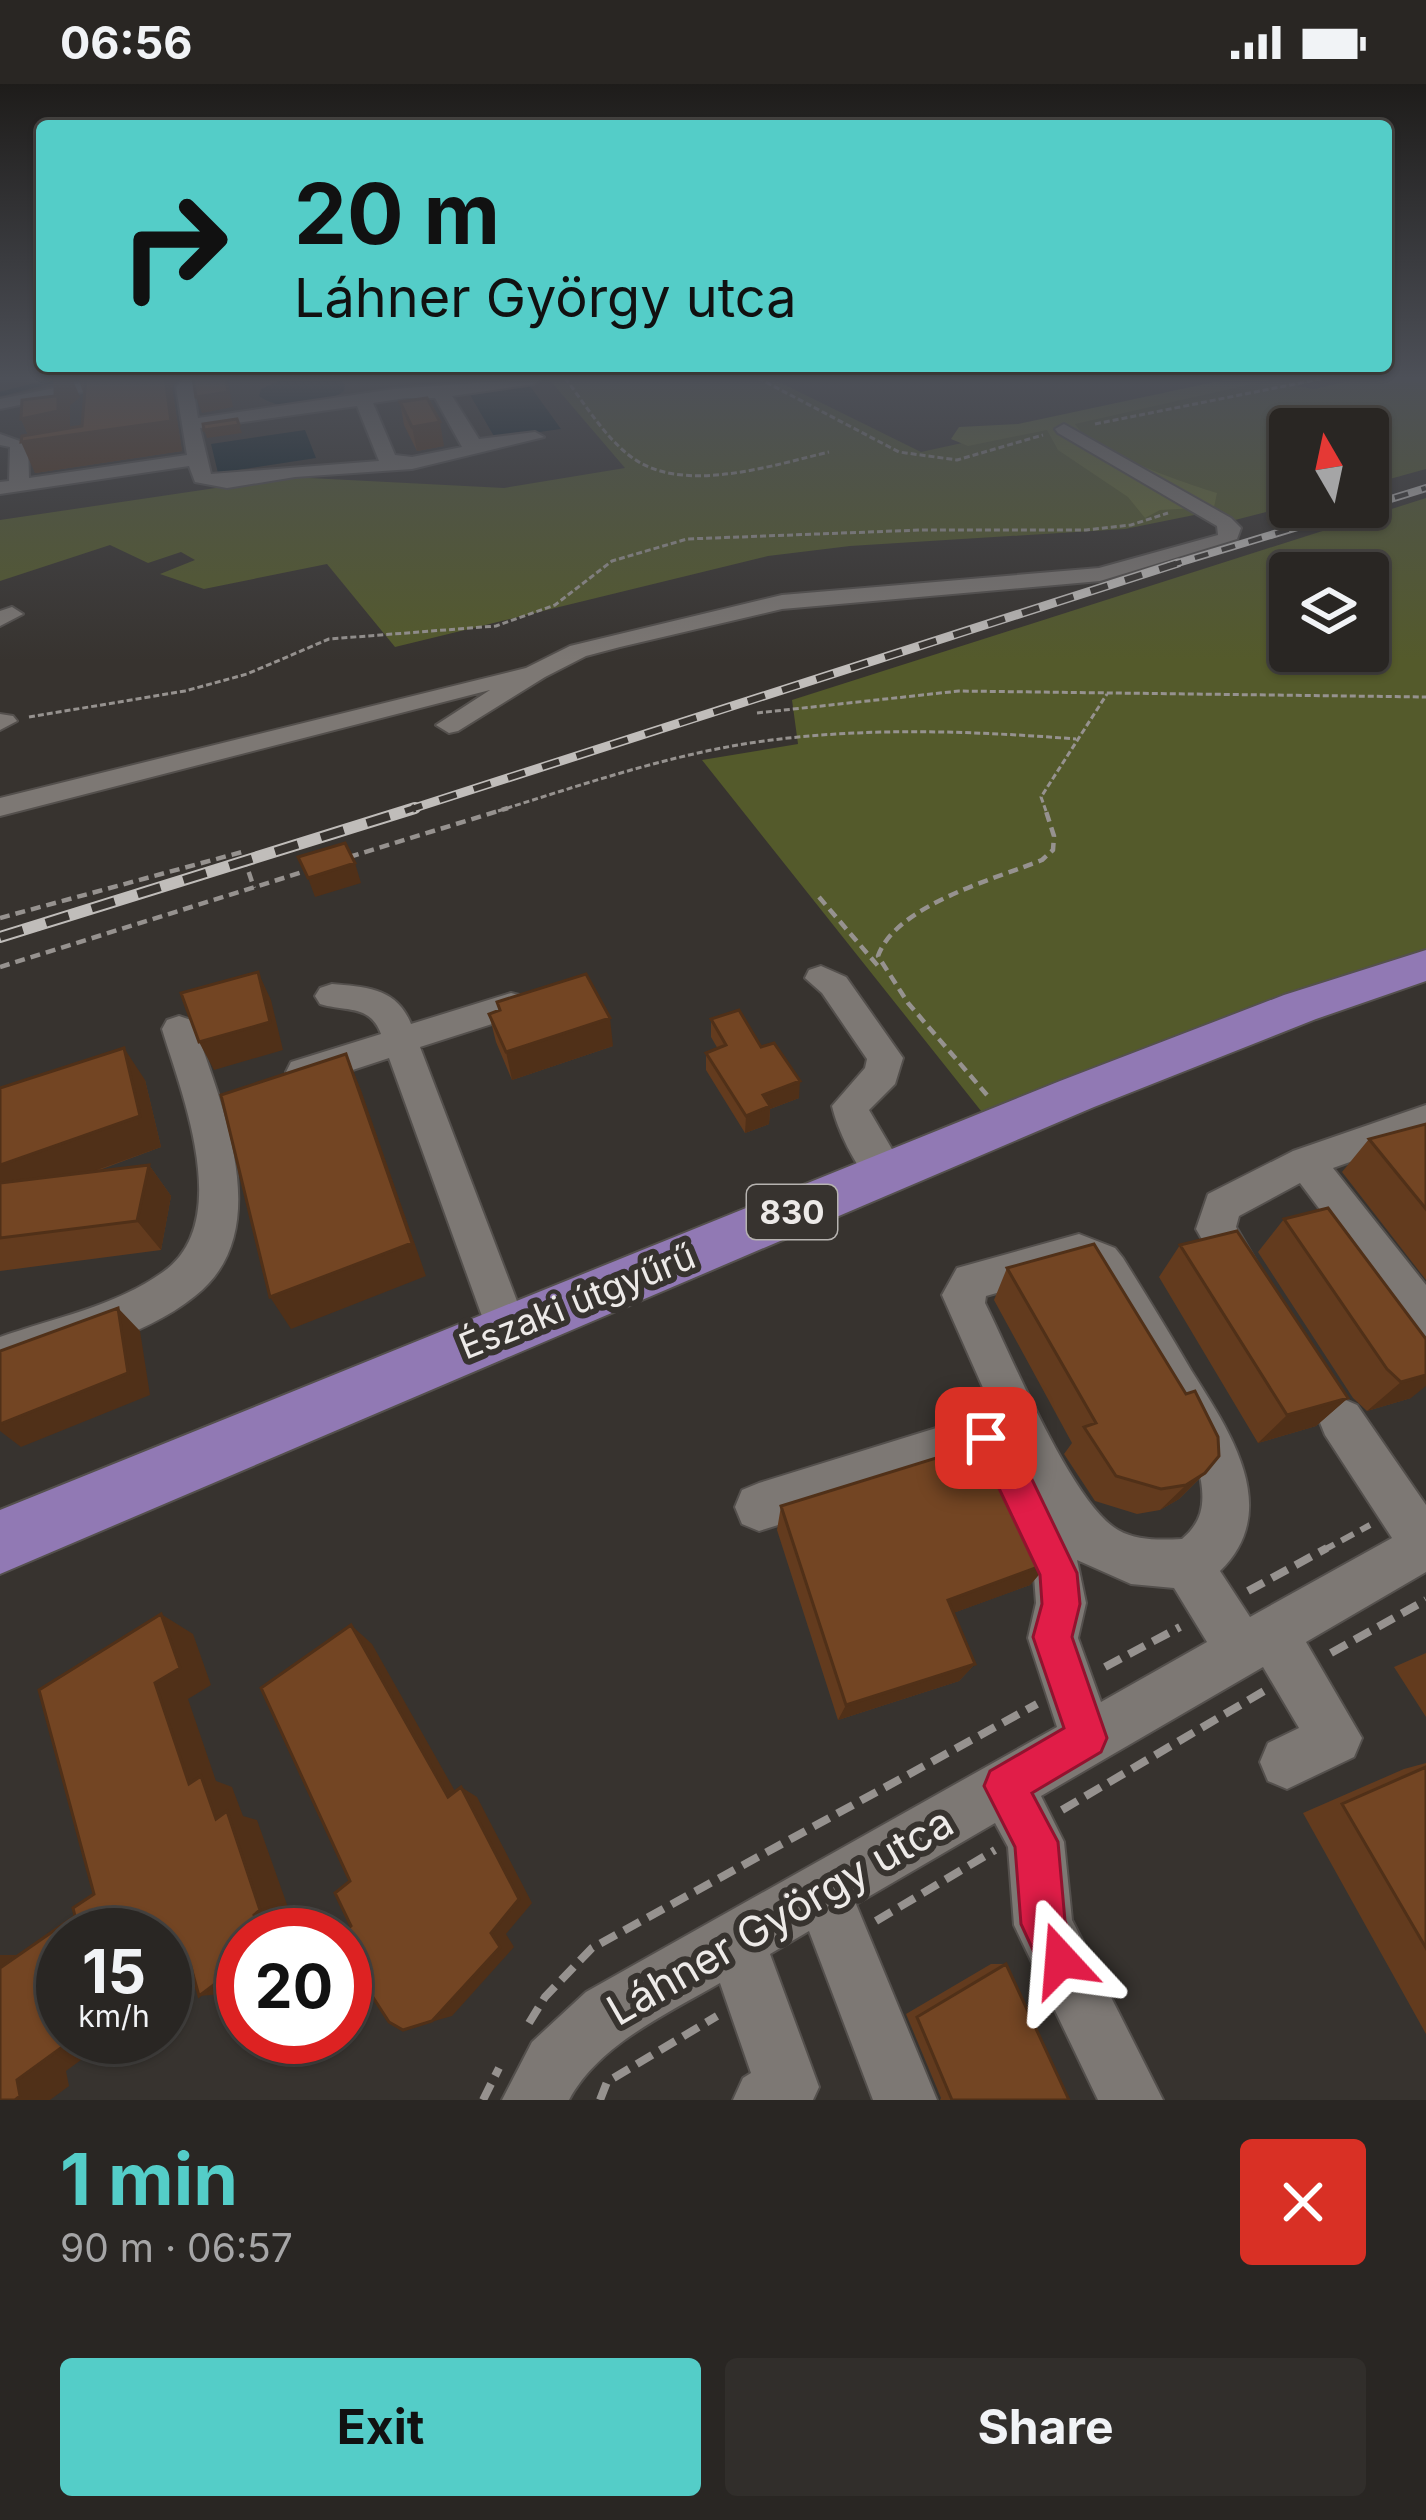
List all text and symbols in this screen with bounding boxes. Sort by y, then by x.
text: 06:56 [60,15,193,70]
text: 20 m [294,163,500,264]
icon: right [96,168,252,324]
text: Láhner György utca [294,265,797,330]
north arrow [1269,408,1389,528]
map controls [1269,408,1389,672]
button: layers [1269,552,1389,672]
road number: 830 [747,1185,837,1239]
street label: Északi útgyűrű [453,1234,701,1368]
pin [935,1387,1037,1489]
icon: arrive [953,1405,1019,1471]
street label: Láhner György utca [598,1796,962,2035]
position arrow [998,1897,1124,2023]
speed limit sign: 20 [216,1908,372,2064]
text: 15 [82,1935,146,2007]
text: km/h [78,1998,150,2034]
text: 1 min [60,2135,238,2222]
button: close [1240,2139,1366,2265]
text: 90 m · 06:57 [60,2224,293,2271]
button: Exit [60,2358,701,2496]
button: Share [725,2358,1366,2496]

